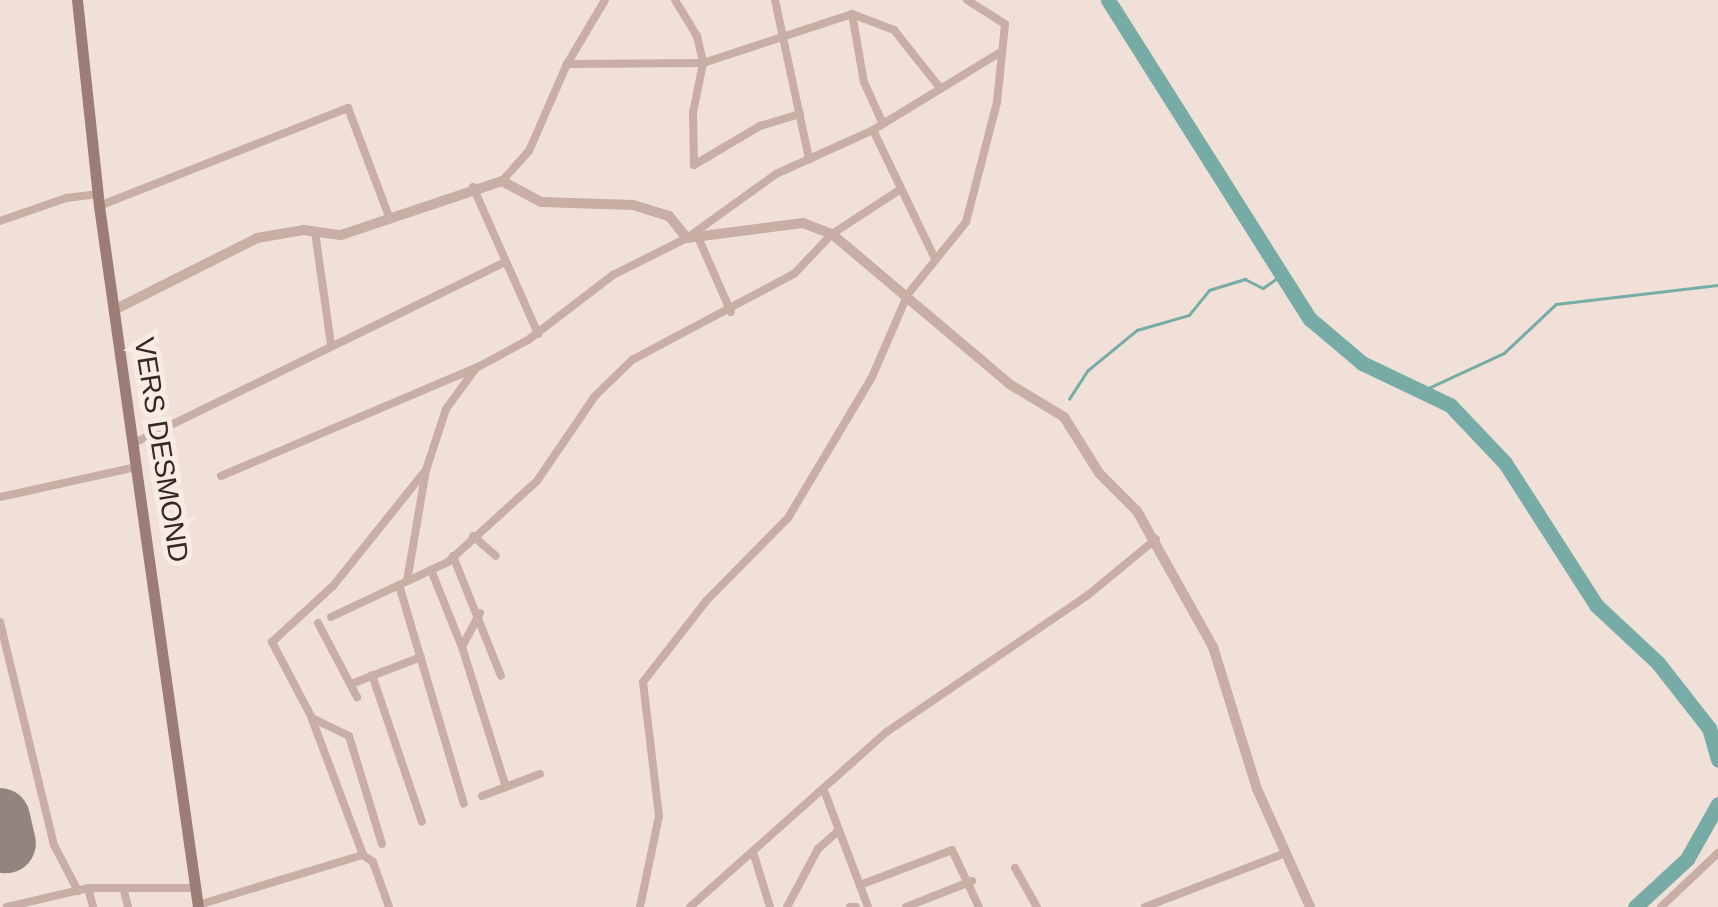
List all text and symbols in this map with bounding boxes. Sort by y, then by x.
street label: VERS DESMOND [127,335,195,565]

